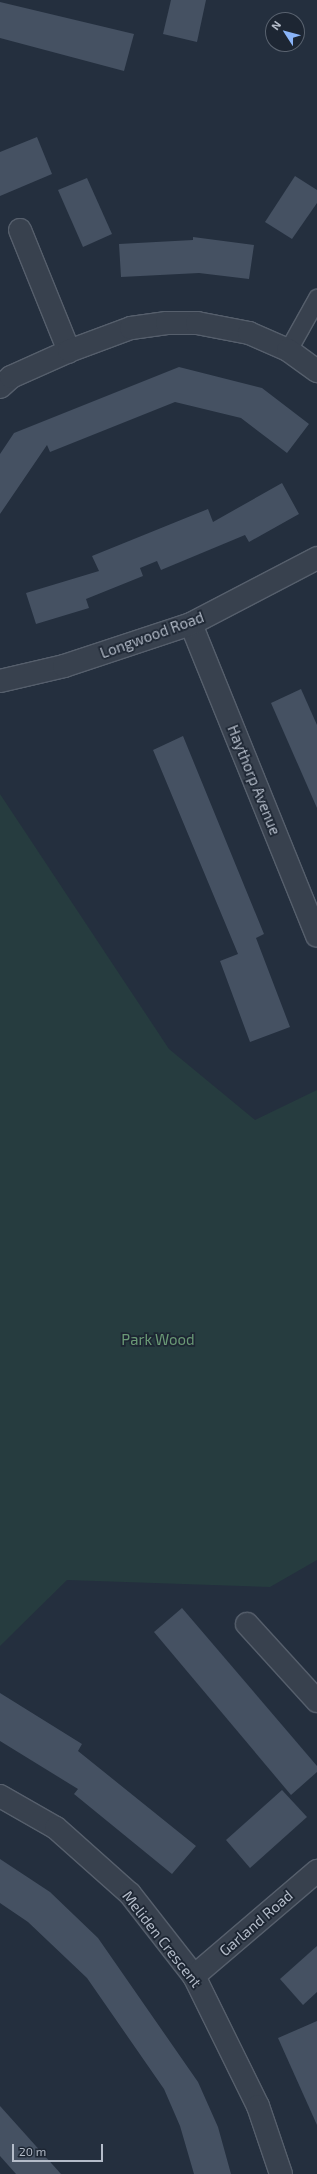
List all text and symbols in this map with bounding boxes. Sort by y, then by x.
north arrow [265,12,305,52]
text: N [268,18,283,32]
street label: Longwood Road [98,608,206,662]
street label: Haythorp Avenue [224,722,284,838]
park label: Park Wood [121,1331,195,1349]
street label: Garland Road [216,1886,296,1960]
street label: Meliden Crescent [119,1887,205,1991]
scale bar [14,2136,105,2162]
text: 20 m [19,2144,46,2158]

